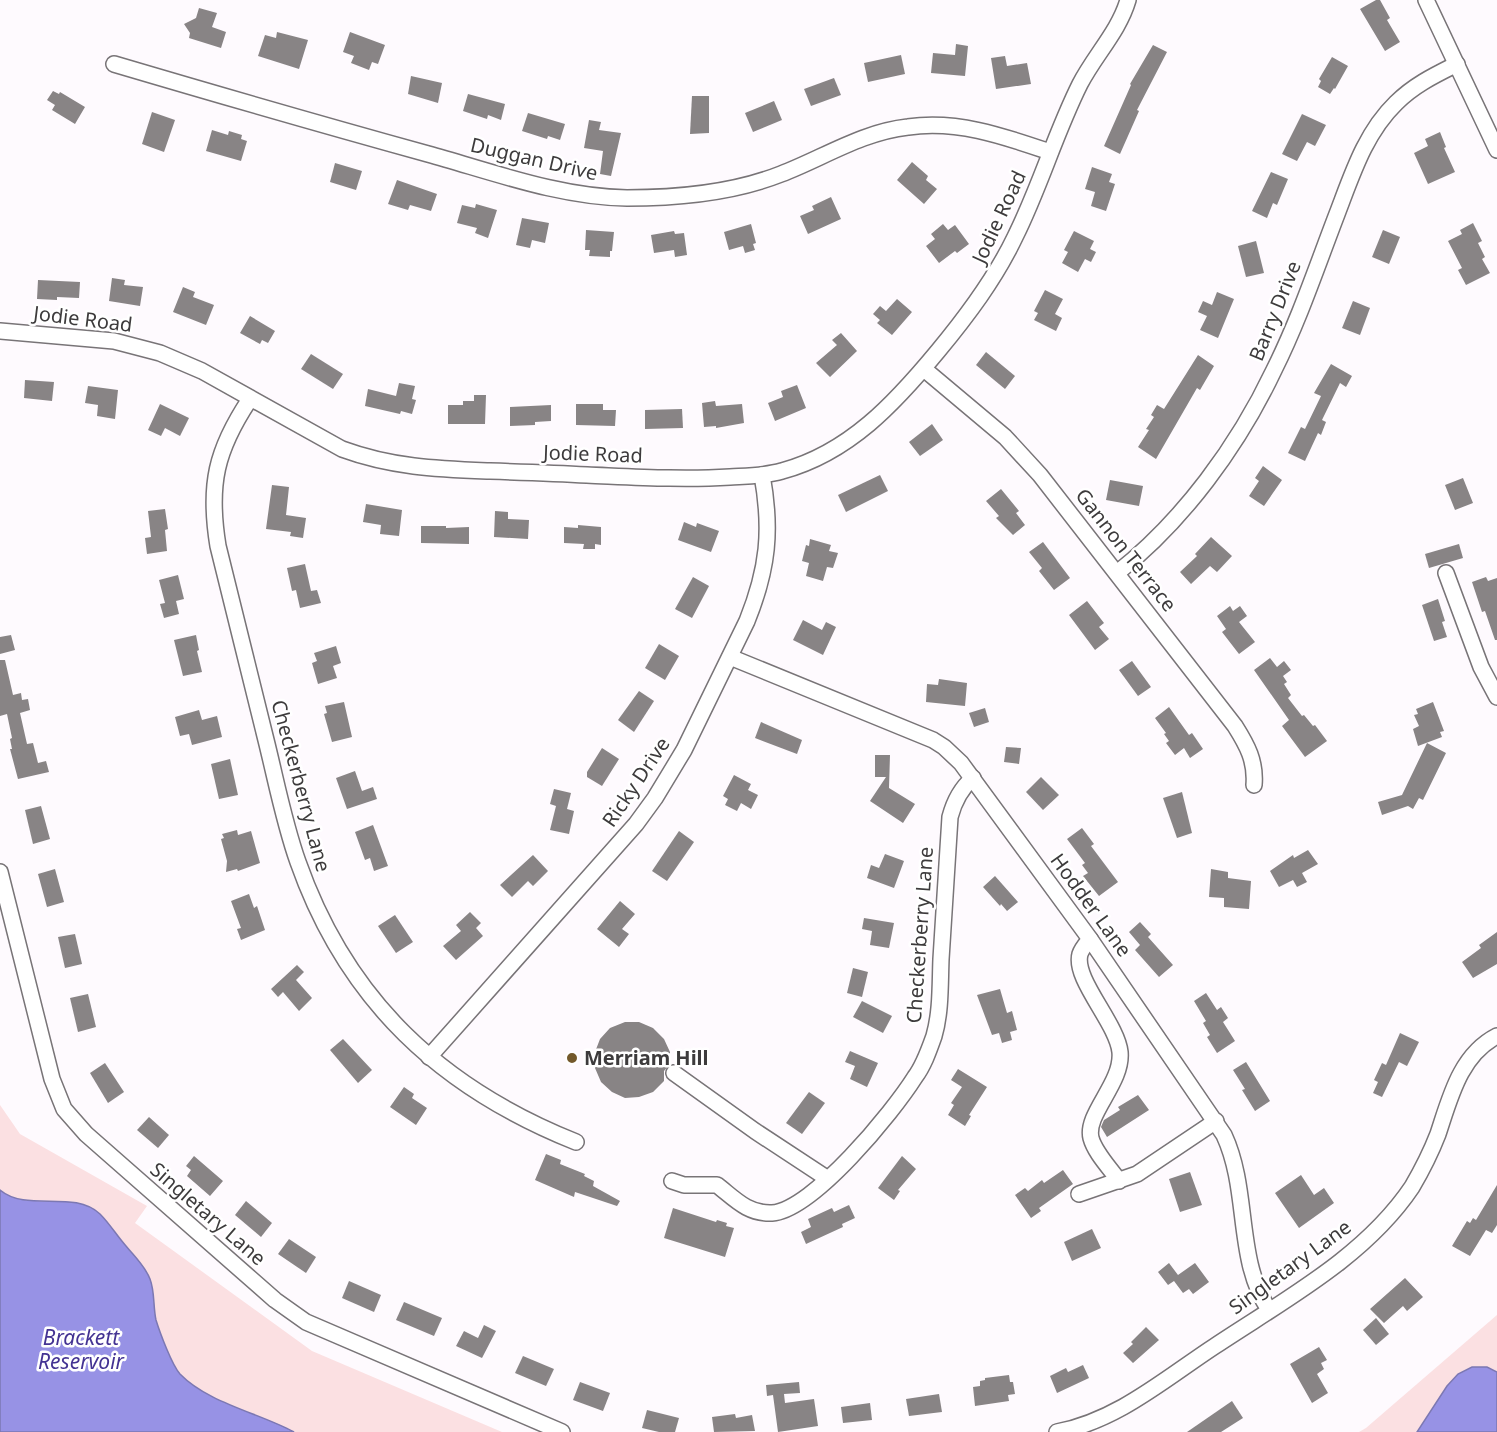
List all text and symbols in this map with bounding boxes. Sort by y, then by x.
street label: Duggan Drive [468,131,600,186]
street label: Jodie Road [964,166,1032,269]
street label: Barry Drive [1242,257,1307,365]
street label: Jodie Road [30,299,134,338]
street label: Jodie Road [541,438,643,469]
street label: Gannon Terrace [1070,483,1183,617]
street label: Checkerberry Lane [266,697,337,875]
street label: Ricky Drive [596,732,676,832]
street label: Checkerberry Lane [900,846,939,1024]
street label: Hodder Lane [1045,848,1138,962]
place label: Merriam Hill [584,1044,709,1071]
marker: Merriam Hill [565,1051,579,1065]
street label: Singletary Lane [145,1156,272,1271]
street label: Singletary Lane [1223,1213,1356,1320]
water label: Brackett Reservoir [38,1323,126,1375]

